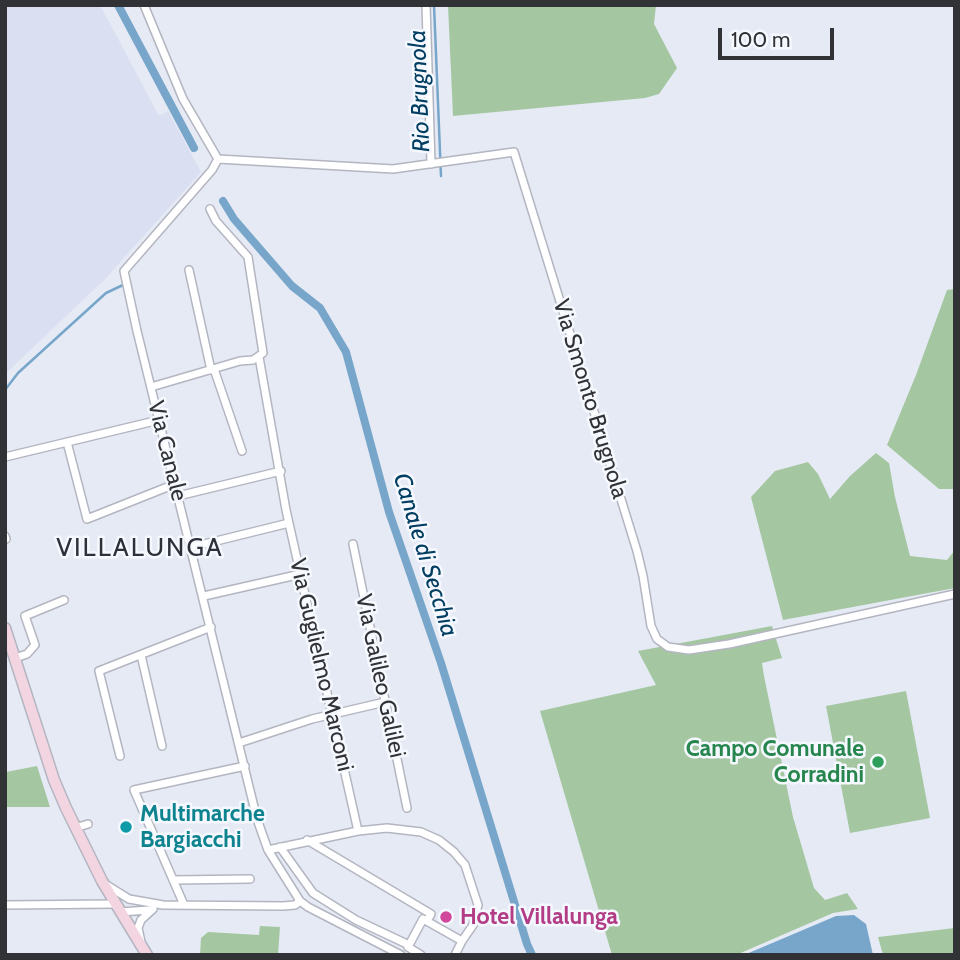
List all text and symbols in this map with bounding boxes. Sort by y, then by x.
scale bar [722,14,838,58]
text: 100 m [731,27,790,52]
water label: Rio Brugnola [403,29,437,153]
street label: Via Smonto Brugnola [547,296,633,502]
street label: Via Canale [141,398,193,504]
water label: Canale di Secchia [386,470,464,640]
district label: VILLALUNGA [57,532,223,564]
street label: Via Guglielmo Marconi [283,556,359,774]
street label: Via Galileo Galilei [349,592,411,760]
place label: Campo Comunale Corradini [686,735,864,789]
marker: Campo Comunale Corradini [870,754,886,770]
place label: Multimarche Bargiacchi [140,800,265,854]
marker: Multimarche Bargiacchi [118,819,134,835]
place label: Hotel Villalunga [460,903,618,931]
marker: Hotel Villalunga [438,909,454,925]

